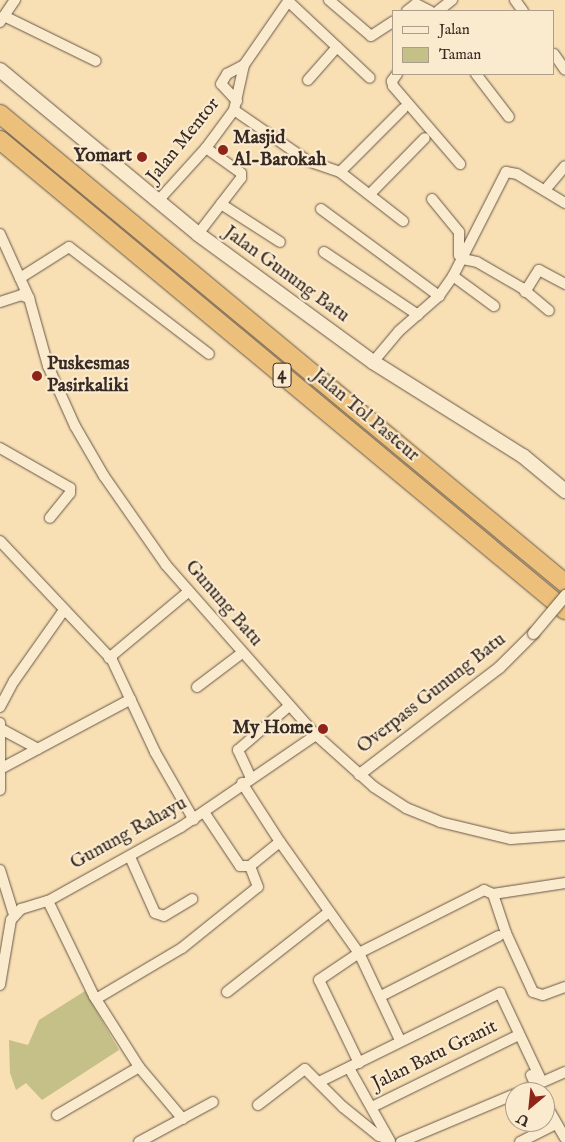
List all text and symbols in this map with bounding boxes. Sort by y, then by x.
legend [392,10,555,75]
text: Jalan [439,20,470,39]
text: Taman [439,45,481,64]
street label: Jalan Mentor [143,94,225,188]
place label: Masjid Al-Barokah [233,128,326,172]
marker: Masjid Al-Barokah [217,144,229,156]
place label: Yomart [74,146,132,168]
marker: Yomart [136,151,148,163]
street label: Jalan Gunung Batu [219,222,353,328]
place label: Puskesmas Pasirkaliki [47,354,130,398]
road number: 4 [272,360,292,390]
street label: Jalan Tol Pasteur [307,365,423,467]
marker: Puskesmas Pasirkaliki [31,370,43,382]
street label: Gunung Batu [179,556,267,652]
street label: Overpass Gunung Batu [353,629,511,759]
place label: My Home [232,718,313,740]
marker: My Home [317,723,329,735]
street label: Gunung Rahayu [67,793,191,875]
street label: Jalan Batu Granit [369,1016,501,1096]
north arrow [505,1082,555,1132]
text: U [514,1109,533,1130]

